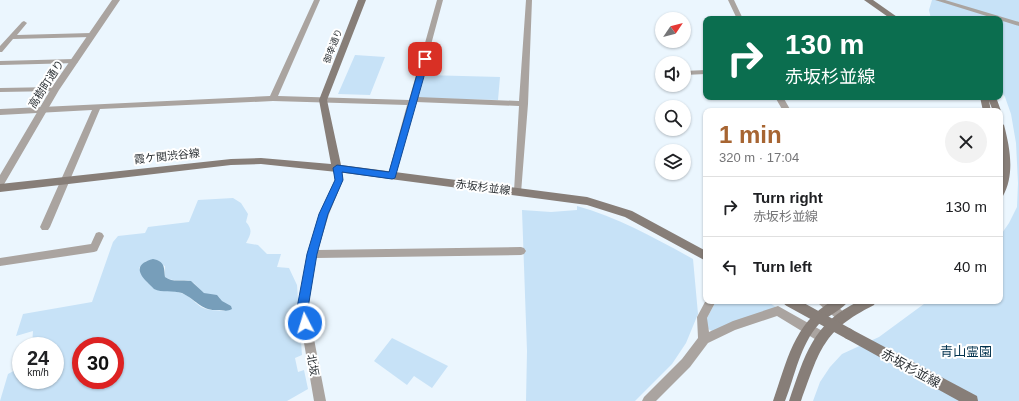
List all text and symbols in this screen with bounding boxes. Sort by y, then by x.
north arrow [655,12,691,48]
map controls [655,12,691,180]
street label: 御幸通り [322,27,344,65]
text: 130 m [785,29,864,60]
icon: right [719,32,771,84]
pin [408,42,442,76]
icon: arrive [414,48,436,70]
button: sound [655,56,691,92]
street label: 高樹町通り [26,58,66,110]
text: 赤坂杉並線 [785,67,875,87]
button: search [655,100,691,136]
text: 1 min [719,121,782,148]
button: close [945,121,987,163]
button: layers [655,144,691,180]
street label: 霞ケ関渋谷線 [134,147,200,165]
text: 320 m · 17:04 [719,150,799,165]
street label: 赤坂杉並線 [455,178,511,196]
text: Turn right [753,189,823,206]
icon: right [719,196,741,218]
text: 130 m [945,198,987,215]
text: 赤坂杉並線 [753,209,818,224]
icon: left [719,256,741,278]
text: Turn left [753,258,812,275]
text: 40 m [954,258,987,275]
position arrow [284,302,326,344]
speed limit sign: 30 [72,337,124,389]
park label: 青山霊園 [940,344,992,359]
street label: 赤坂杉並線 [879,346,943,391]
text: 24 [27,347,49,369]
street label: 北坂 [305,353,321,377]
text: km/h [27,367,49,378]

